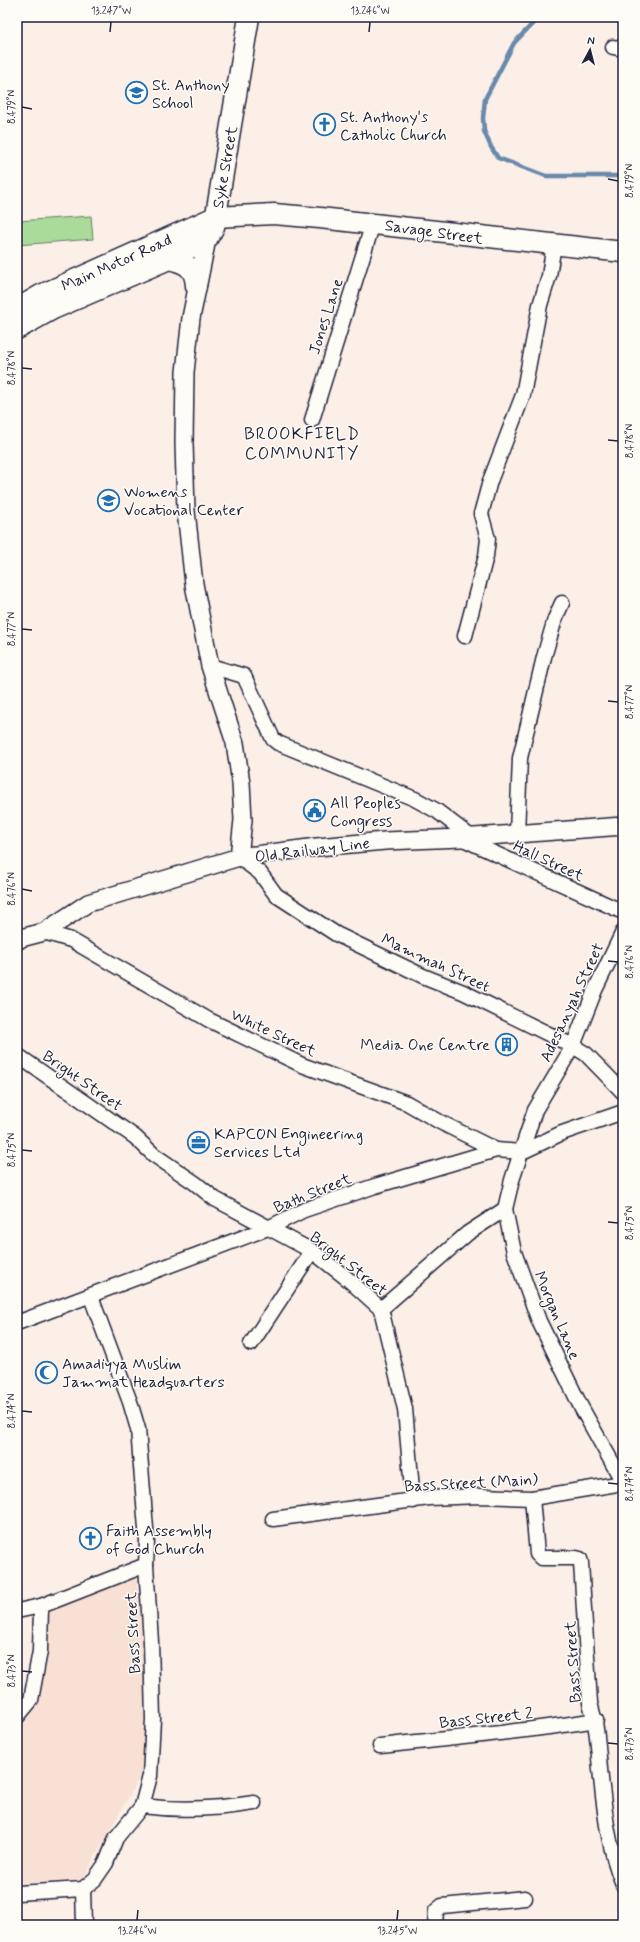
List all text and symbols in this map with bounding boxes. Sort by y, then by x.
text: 13.247°W [91,4,131,18]
text: 13.246°W [350,4,390,18]
north arrow [570,30,610,70]
text: N [587,34,596,48]
place label: St. Anthony School [152,75,230,114]
school or university icon: St. Anthony School [124,80,150,106]
text: 8.479°N [5,90,19,124]
place label: St. Anthony's Catholic Church [340,107,447,146]
church icon: St. Anthony's Catholic Church [311,112,337,138]
street label: Syke Street [208,124,243,210]
text: 8.479°N [623,164,637,198]
street label: Savage Street [383,215,485,251]
street label: Main Motor Road [58,230,175,297]
street label: Jones Lane [304,276,349,357]
text: 8.478°N [5,351,19,385]
district label: BROOKFIELD COMMUNITY [244,423,360,465]
text: 8.478°N [623,424,637,458]
place label: Womens Vocational Center [124,482,244,521]
school or university icon: Womens Vocational Center [95,487,121,513]
text: 8.477°N [5,611,19,646]
text: 8.477°N [623,684,637,719]
place label: All Peoples Congress [330,793,401,833]
public building icon: All Peoples Congress [302,798,328,824]
street label: Old Railway Line [254,833,371,868]
street label: Hall Street [510,836,588,887]
text: 8.476°N [5,872,19,906]
street label: Mammah Street [378,929,493,998]
street label: Adesanyah Street [536,939,609,1066]
text: 8.476°N [623,945,637,979]
street label: White Street [227,1004,320,1063]
building icon: Media One Centre [493,1031,519,1057]
place label: Media One Centre [360,1035,490,1056]
street label: Bright Street [37,1046,127,1118]
place label: KAPCON Engineering Services Ltd [214,1124,363,1163]
office icon: KAPCON Engineering Services Ltd [186,1129,212,1155]
text: 8.475°N [5,1132,19,1167]
street label: Bath Street [271,1168,355,1218]
text: 8.475°N [623,1205,637,1240]
street label: Bright Street [304,1227,392,1302]
street label: Morgan Lane [528,1268,585,1363]
place label: Amadiyya Muslim Jammat Headquarters [62,1354,225,1393]
mosque icon: Amadiyya Muslim Jammat Headquarters [33,1359,59,1385]
text: 8.474°N [5,1393,19,1428]
text: 8.474°N [623,1466,637,1501]
street label: Bass Street (Main) [404,1469,539,1497]
place label: Faith Assembly of God Church [106,1521,212,1560]
church icon: Faith Assembly of God Church [77,1526,103,1552]
street label: Bass Street [121,1591,146,1674]
street label: Bass Street [560,1620,587,1703]
text: 8.473°N [5,1654,19,1687]
street label: Bass Street 2 [438,1703,534,1734]
text: 8.473°N [623,1727,637,1760]
text: 13.246°W [117,1924,157,1938]
text: 13.245°W [377,1924,417,1938]

